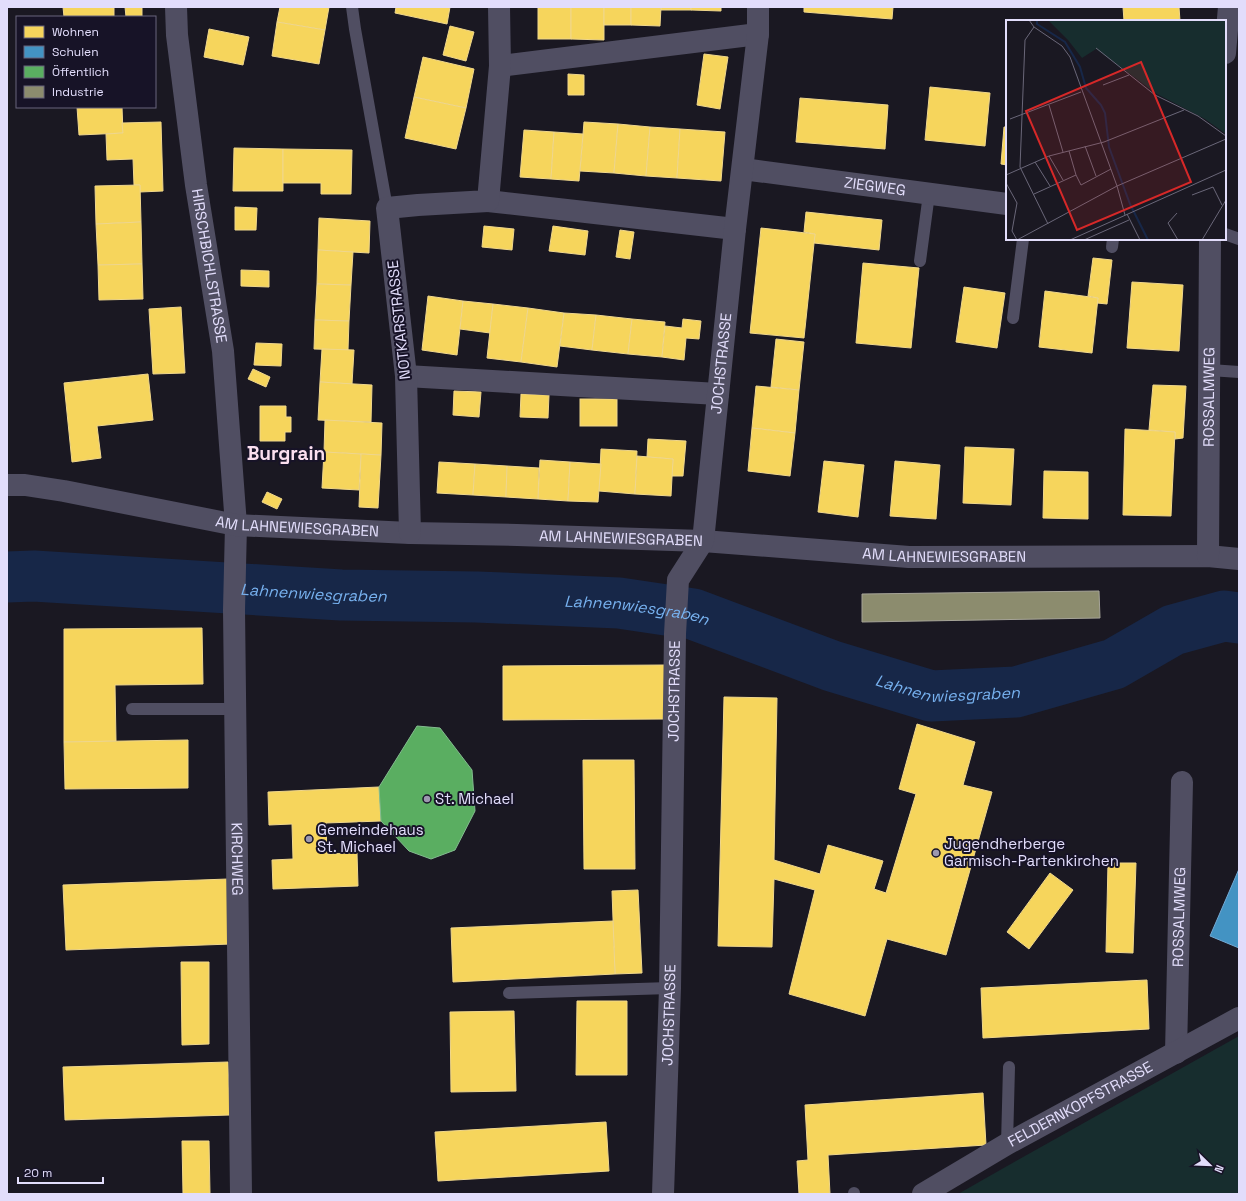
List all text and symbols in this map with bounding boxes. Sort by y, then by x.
legend [16,16,156,108]
inset map [1006,20,1226,240]
text: Wohnen [52,24,99,40]
text: Schulen [52,44,99,60]
text: Öffentlich [52,64,109,80]
text: Industrie [52,84,104,100]
street label: ZIEGWEG [843,172,907,199]
street label: HIRSCHBICHLSTRASSE [188,187,232,344]
street label: NOTKARSTRASSE [383,260,414,381]
street label: JOCHSTRASSE [706,312,735,415]
street label: ROSSALMWEG [1199,347,1218,447]
district label: Burgrain [247,441,325,466]
street label: AM LAHNEWIESGRABEN [214,511,379,541]
street label: AM LAHNEWIESGRABEN [539,526,703,550]
street label: AM LAHNEWIESGRABEN [862,543,1026,566]
water label: Lahnenwiesgraben [240,579,388,607]
water label: Lahnenwiesgraben [564,591,713,631]
street label: JOCHSTRASSE [663,640,684,742]
water label: Lahnenwiesgraben [873,670,1021,707]
place label: St. Michael [435,789,514,808]
marker: St. Michael [422,794,432,804]
place label: Gemeindehaus St. Michael [317,820,424,856]
street label: KIRCHWEG [228,822,247,896]
marker: Gemeindehaus St. Michael [304,834,314,844]
place label: Jugendherberge Garmisch-Partenkirchen [944,834,1119,870]
marker: Jugendherberge Garmisch-Partenkirchen [931,848,941,858]
street label: ROSSALMWEG [1168,867,1189,967]
street label: JOCHSTRASSE [657,964,679,1066]
street label: FELDERNKOPFSTRASSE [1004,1057,1156,1151]
north arrow [1190,1145,1230,1185]
scale bar [18,1159,103,1185]
text: N [1211,1163,1227,1175]
text: 20 m [24,1165,52,1181]

